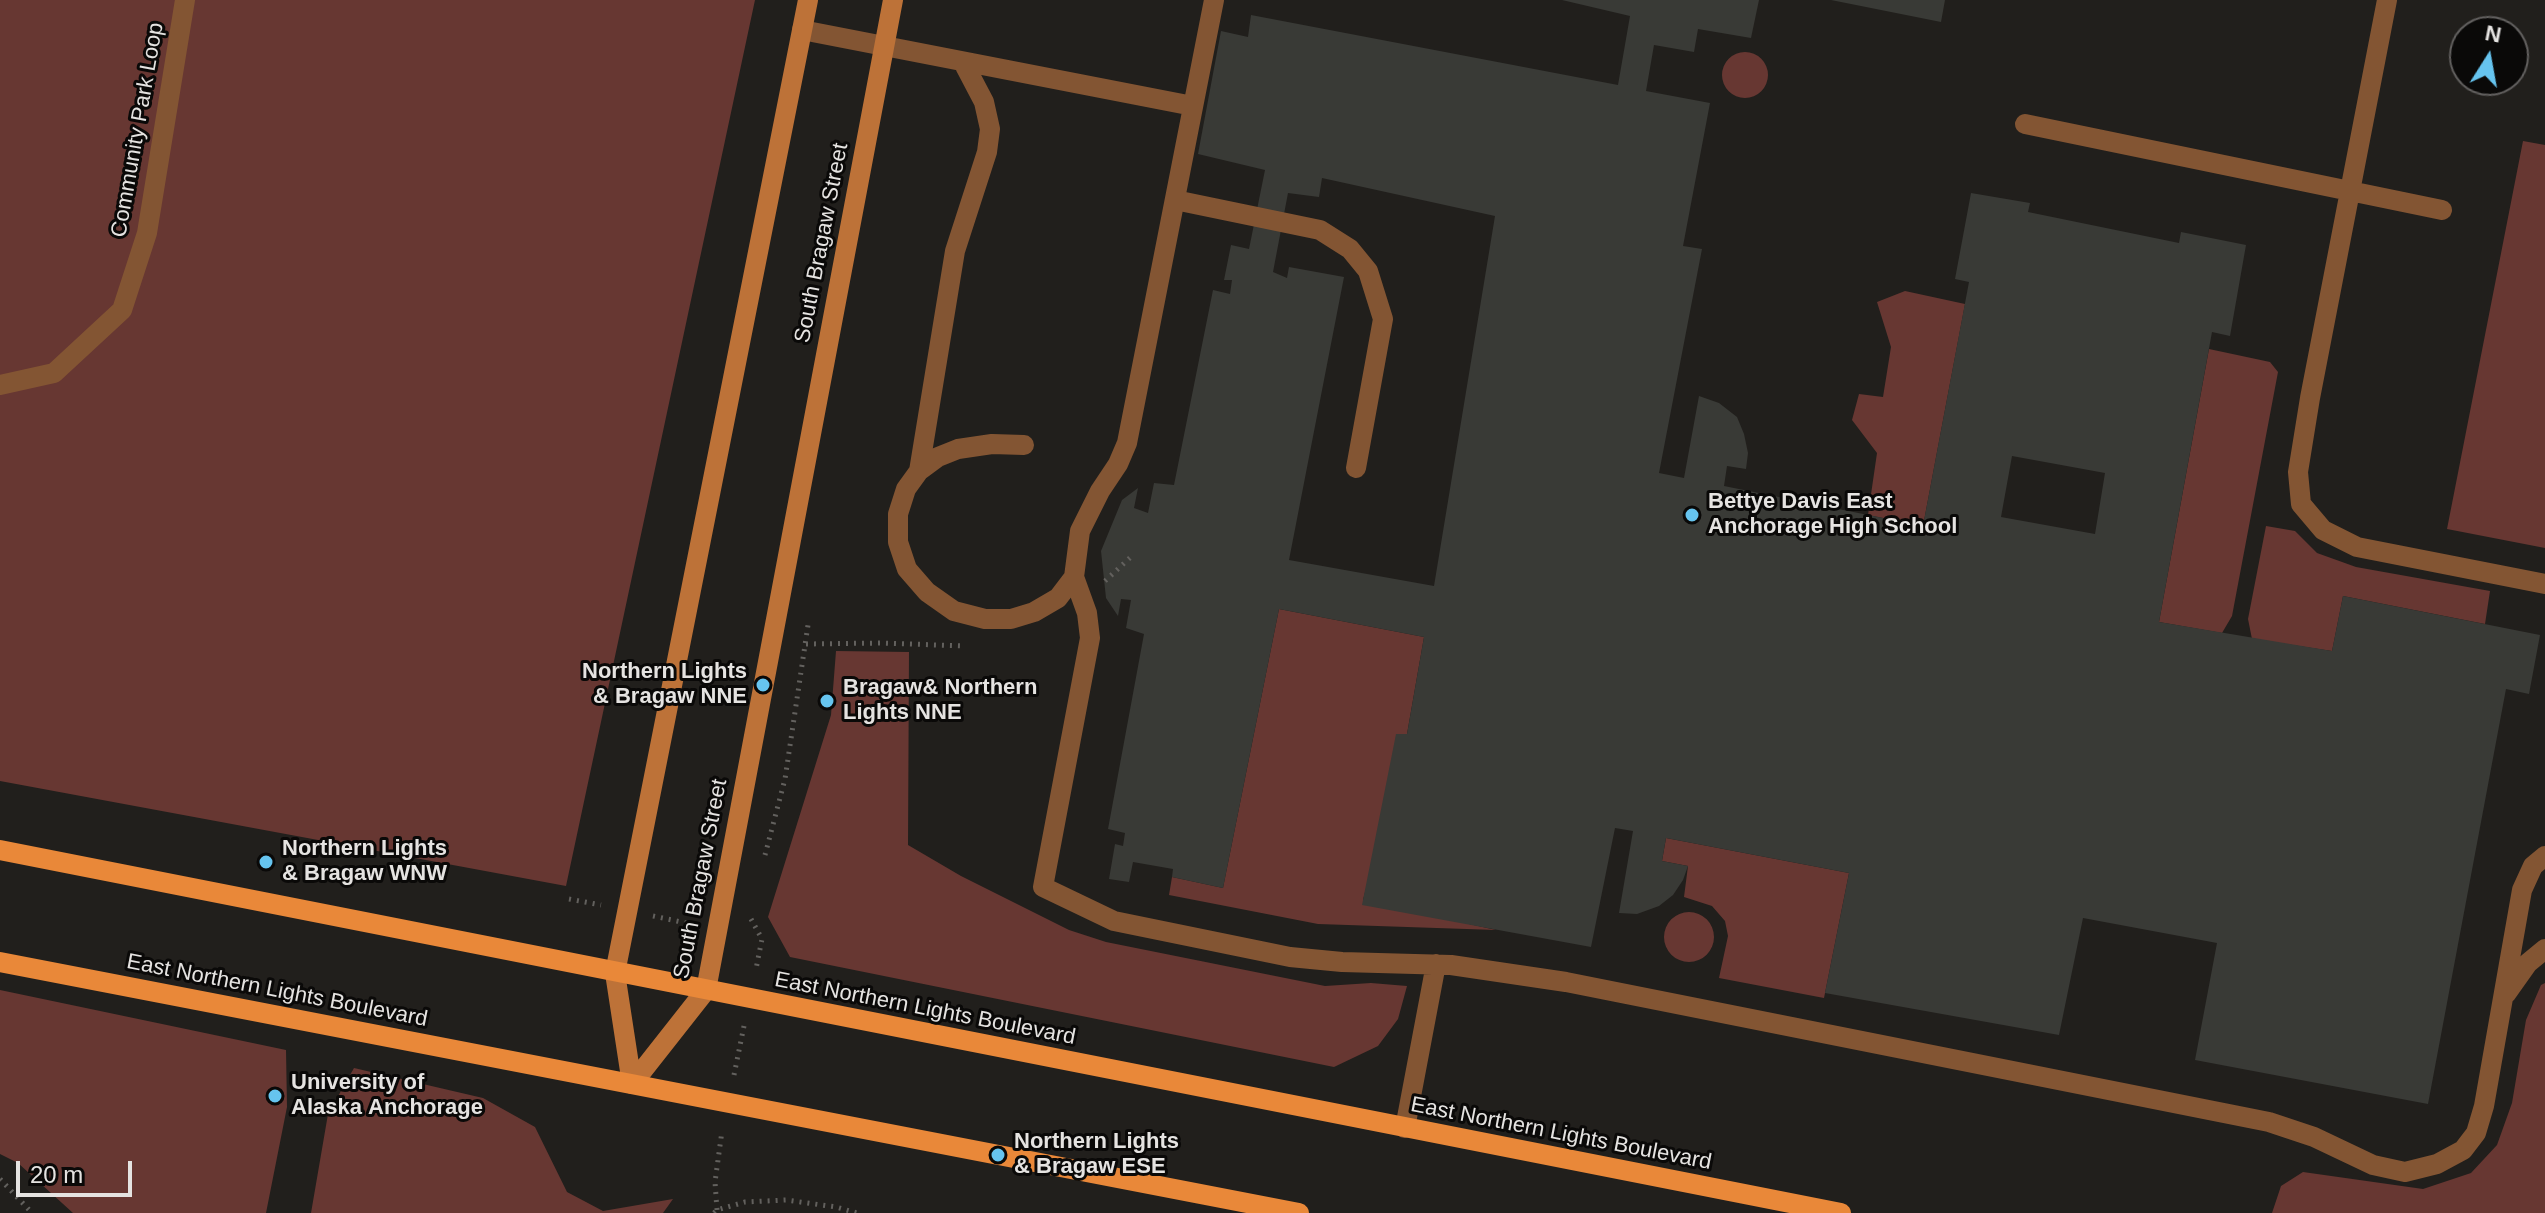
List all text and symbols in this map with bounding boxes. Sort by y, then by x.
north arrow [2449,16,2529,96]
text: N [2483,20,2503,48]
street label: Community Park Loop [106,21,170,239]
street label: South Bragaw Street [790,141,854,345]
place label: Bettye Davis East Anchorage High School [1708,489,1957,540]
marker: Bettye Davis East Anchorage High School [1683,506,1701,524]
place label: Northern Lights & Bragaw NNE [582,659,747,710]
place label: Bragaw& Northern Lights NNE [843,675,1037,726]
marker: Northern Lights & Bragaw NNE [754,676,772,694]
marker: Bragaw& Northern Lights NNE [818,692,836,710]
street label: South Bragaw Street [669,777,733,981]
place label: Northern Lights & Bragaw WNW [282,836,447,888]
marker: Northern Lights & Bragaw WNW [257,853,275,871]
street label: East Northern Lights Boulevard [124,949,430,1033]
street label: East Northern Lights Boulevard [772,967,1078,1051]
place label: University of Alaska Anchorage [291,1070,483,1122]
marker: University of Alaska Anchorage [266,1087,284,1105]
street label: East Northern Lights Boulevard [1408,1092,1714,1176]
place label: Northern Lights & Bragaw ESE [1014,1129,1179,1180]
scale bar [20,1145,136,1195]
marker: Northern Lights & Bragaw ESE [989,1146,1007,1164]
text: 20 m [30,1161,83,1188]

